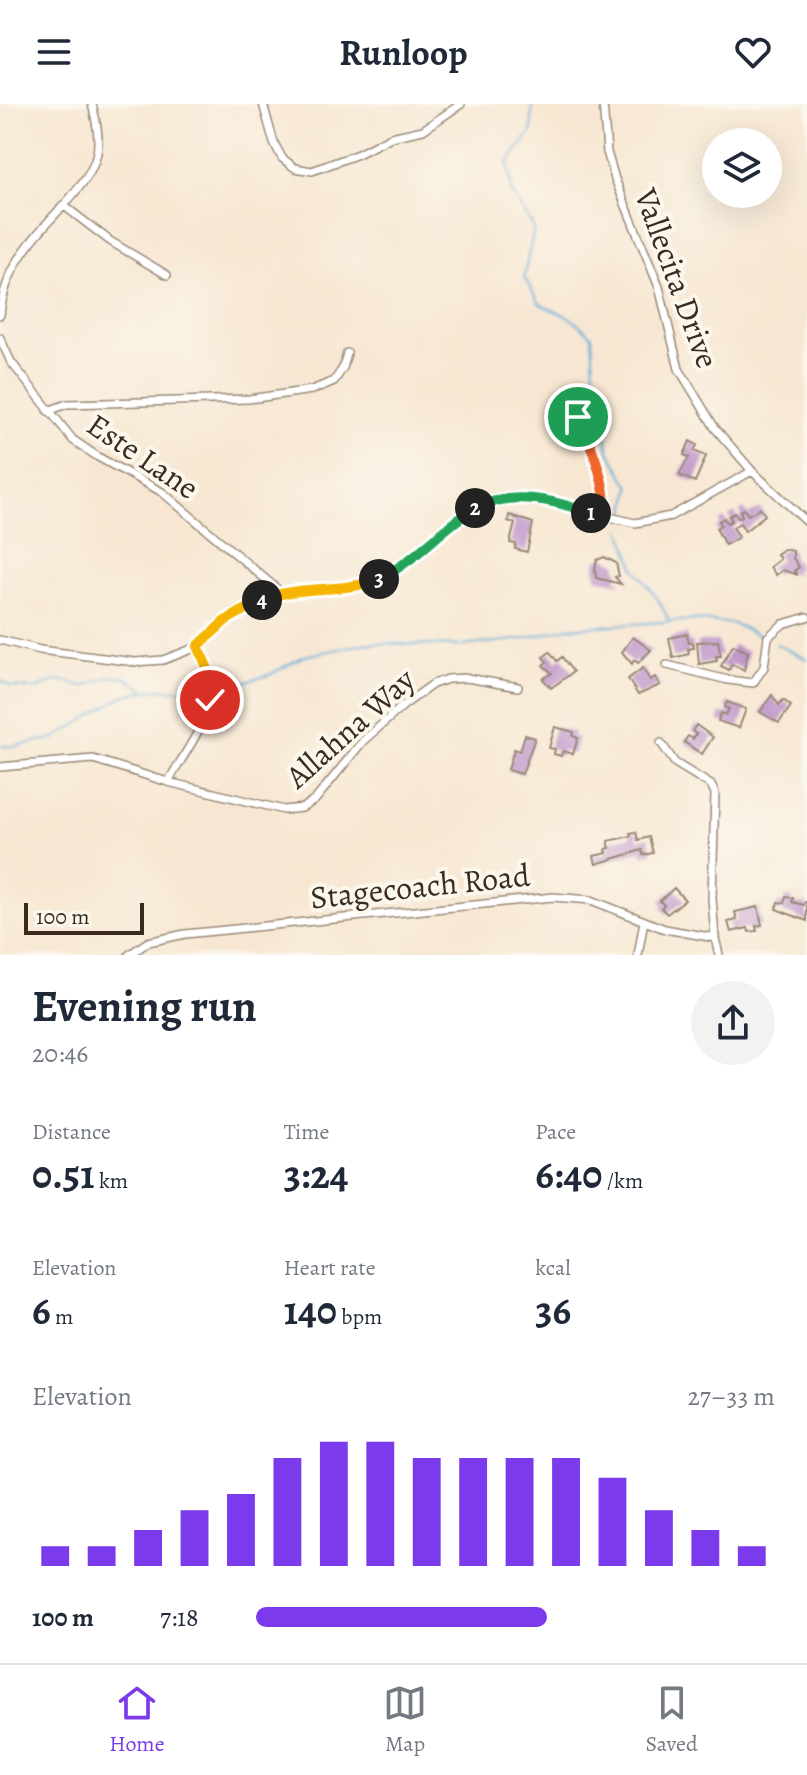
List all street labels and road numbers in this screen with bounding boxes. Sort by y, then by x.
street label: Vallecita Drive [624,181,730,374]
street label: Este Lane [78,403,208,509]
street label: Allahna Way [275,658,425,799]
street label: Stagecoach Road [308,853,533,919]

